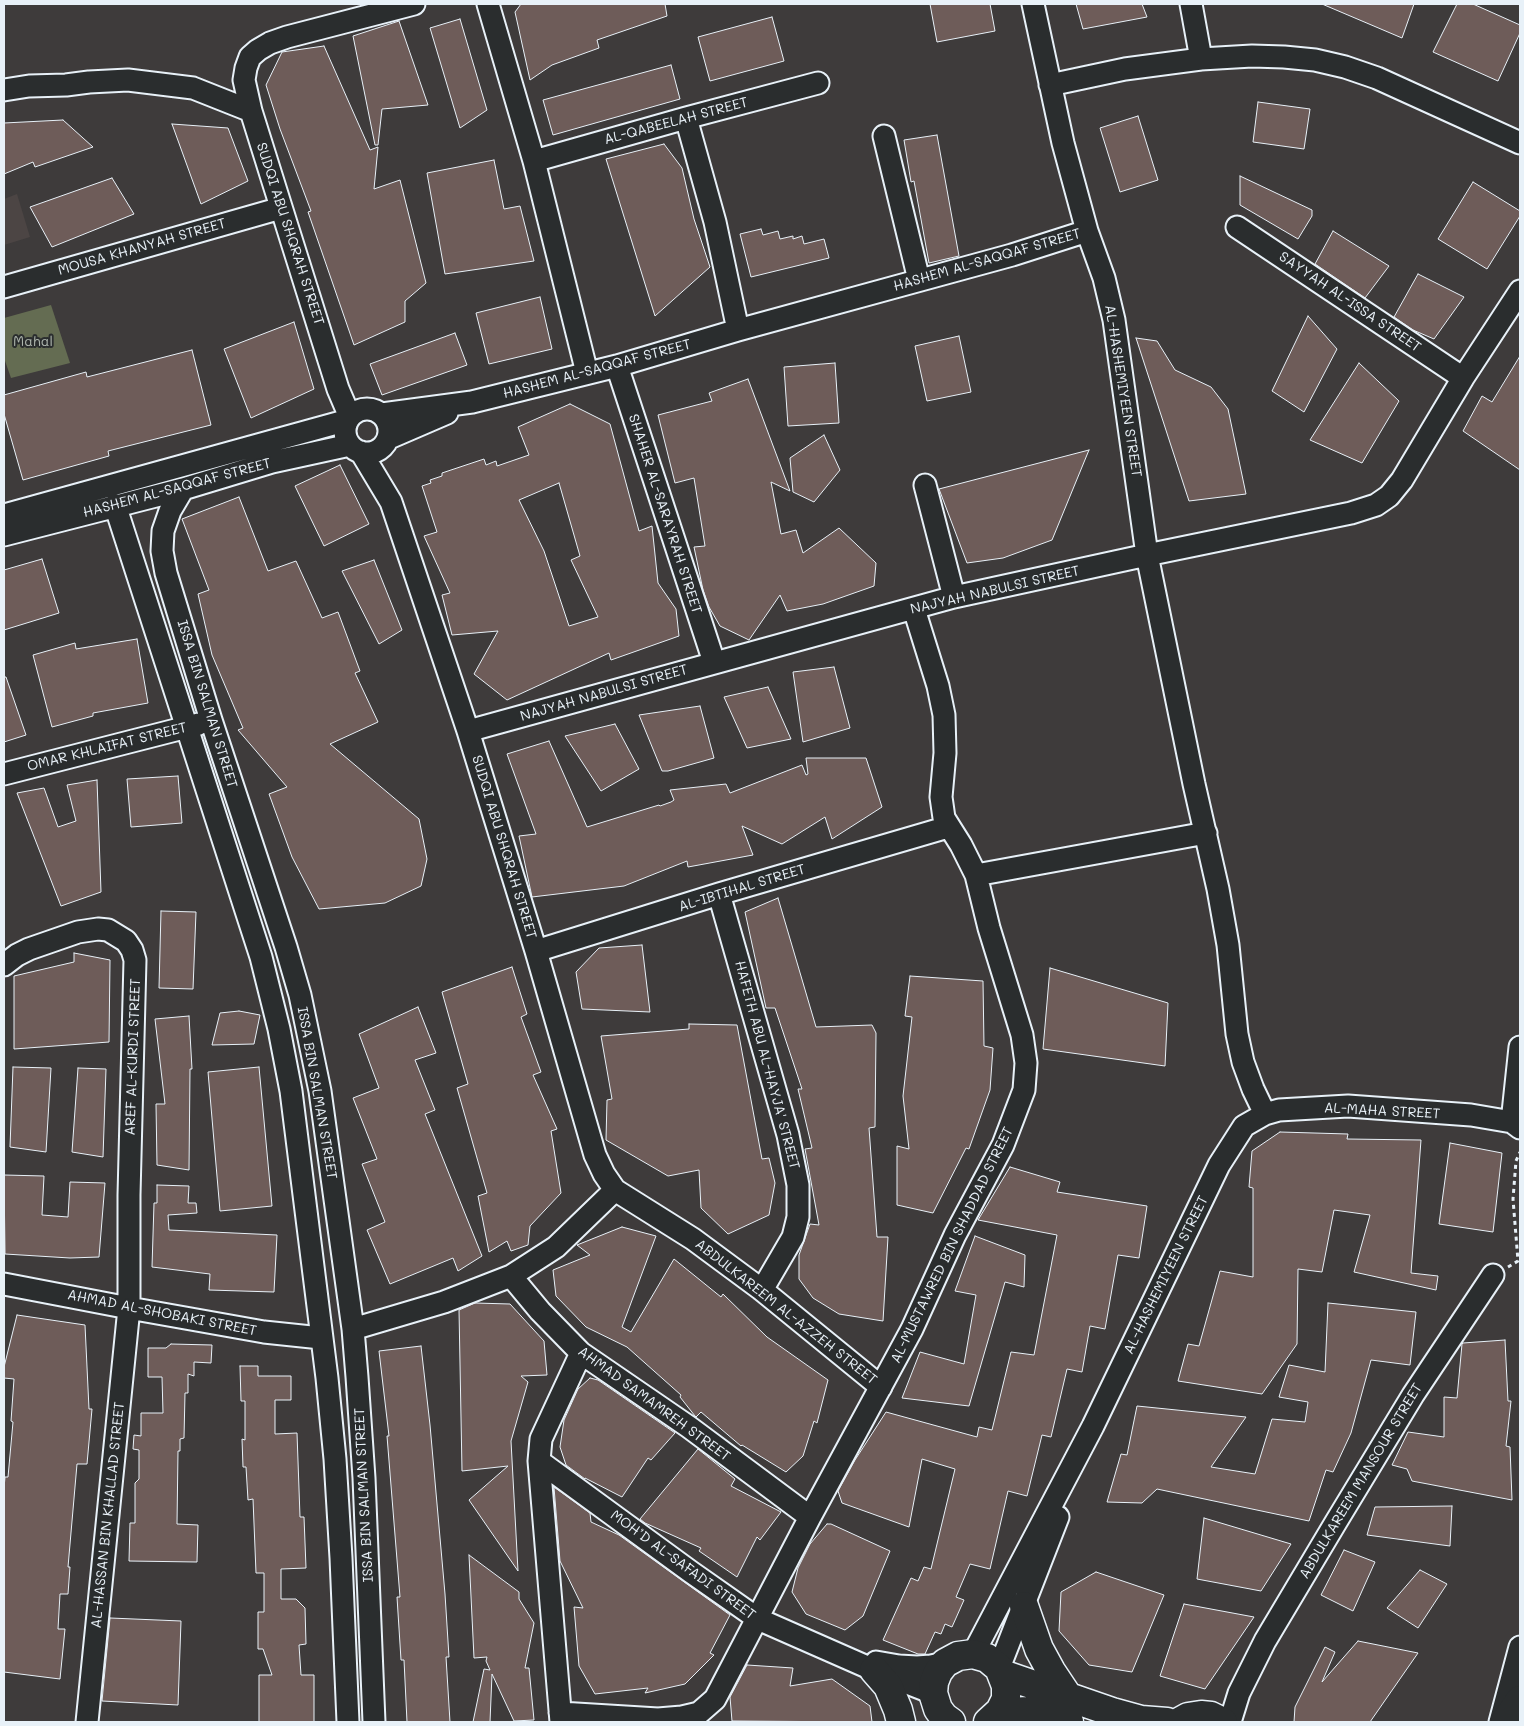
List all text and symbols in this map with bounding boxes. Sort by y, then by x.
street label: AL-QABEELAH STREET [602,94,750,148]
street label: SUDQI ABU SHQRAH STREET [252,141,328,327]
street label: MOUSA KHANYAH STREET [56,215,228,279]
street label: HASHEM AL-SAQQAF STREET [891,225,1083,295]
street label: SAYYAH AL-ISSA STREET [1276,248,1424,356]
street label: AL-HASHEMIYEEN STREET [1101,304,1145,478]
park label: Mahal [13,334,53,350]
street label: HASHEM AL-SAQQAF STREET [501,336,693,402]
street label: SHAHER AL-SARAYRAH STREET [625,412,705,616]
street label: HASHEM AL-SAQQAF STREET [81,455,273,521]
street label: NAJYAH NABULSI STREET [909,562,1081,618]
street label: ISSA BIN SALMAN STREET [173,618,241,790]
street label: NAJYAH NABULSI STREET [518,661,690,725]
street label: OMAR KHLAIFAT STREET [26,719,188,775]
street label: SUDQI ABU SHQRAH STREET [468,753,540,941]
street label: AL-IBTIHAL STREET [677,861,807,915]
street label: HAFETH ABU AL-HAYJA' STREET [731,959,803,1171]
street label: AREF AL-KURDI STREET [122,978,144,1136]
street label: ISSA BIN SALMAN STREET [294,1005,340,1181]
street label: AL-MAHA STREET [1323,1100,1441,1122]
street label: AL-MUSTAWRED BIN SHADDAD STREET [887,1124,1017,1366]
street label: AL-HASHEMIYEEN STREET [1120,1193,1212,1357]
street label: ABDULKAREEM AL-AZZEH STREET [692,1236,880,1388]
street label: AHMAD AL-SHOBAKI STREET [66,1286,258,1340]
street label: AHMAD SAMAMREH STREET [575,1343,733,1465]
street label: ABDULKAREEM MANSOUR STREET [1296,1380,1426,1582]
street label: AL-HASSAN BIN KHALLAD STREET [88,1401,128,1629]
street label: ISSA BIN SALMAN STREET [351,1407,377,1583]
street label: MOH’D AL-SAFADI STREET [607,1507,759,1623]

